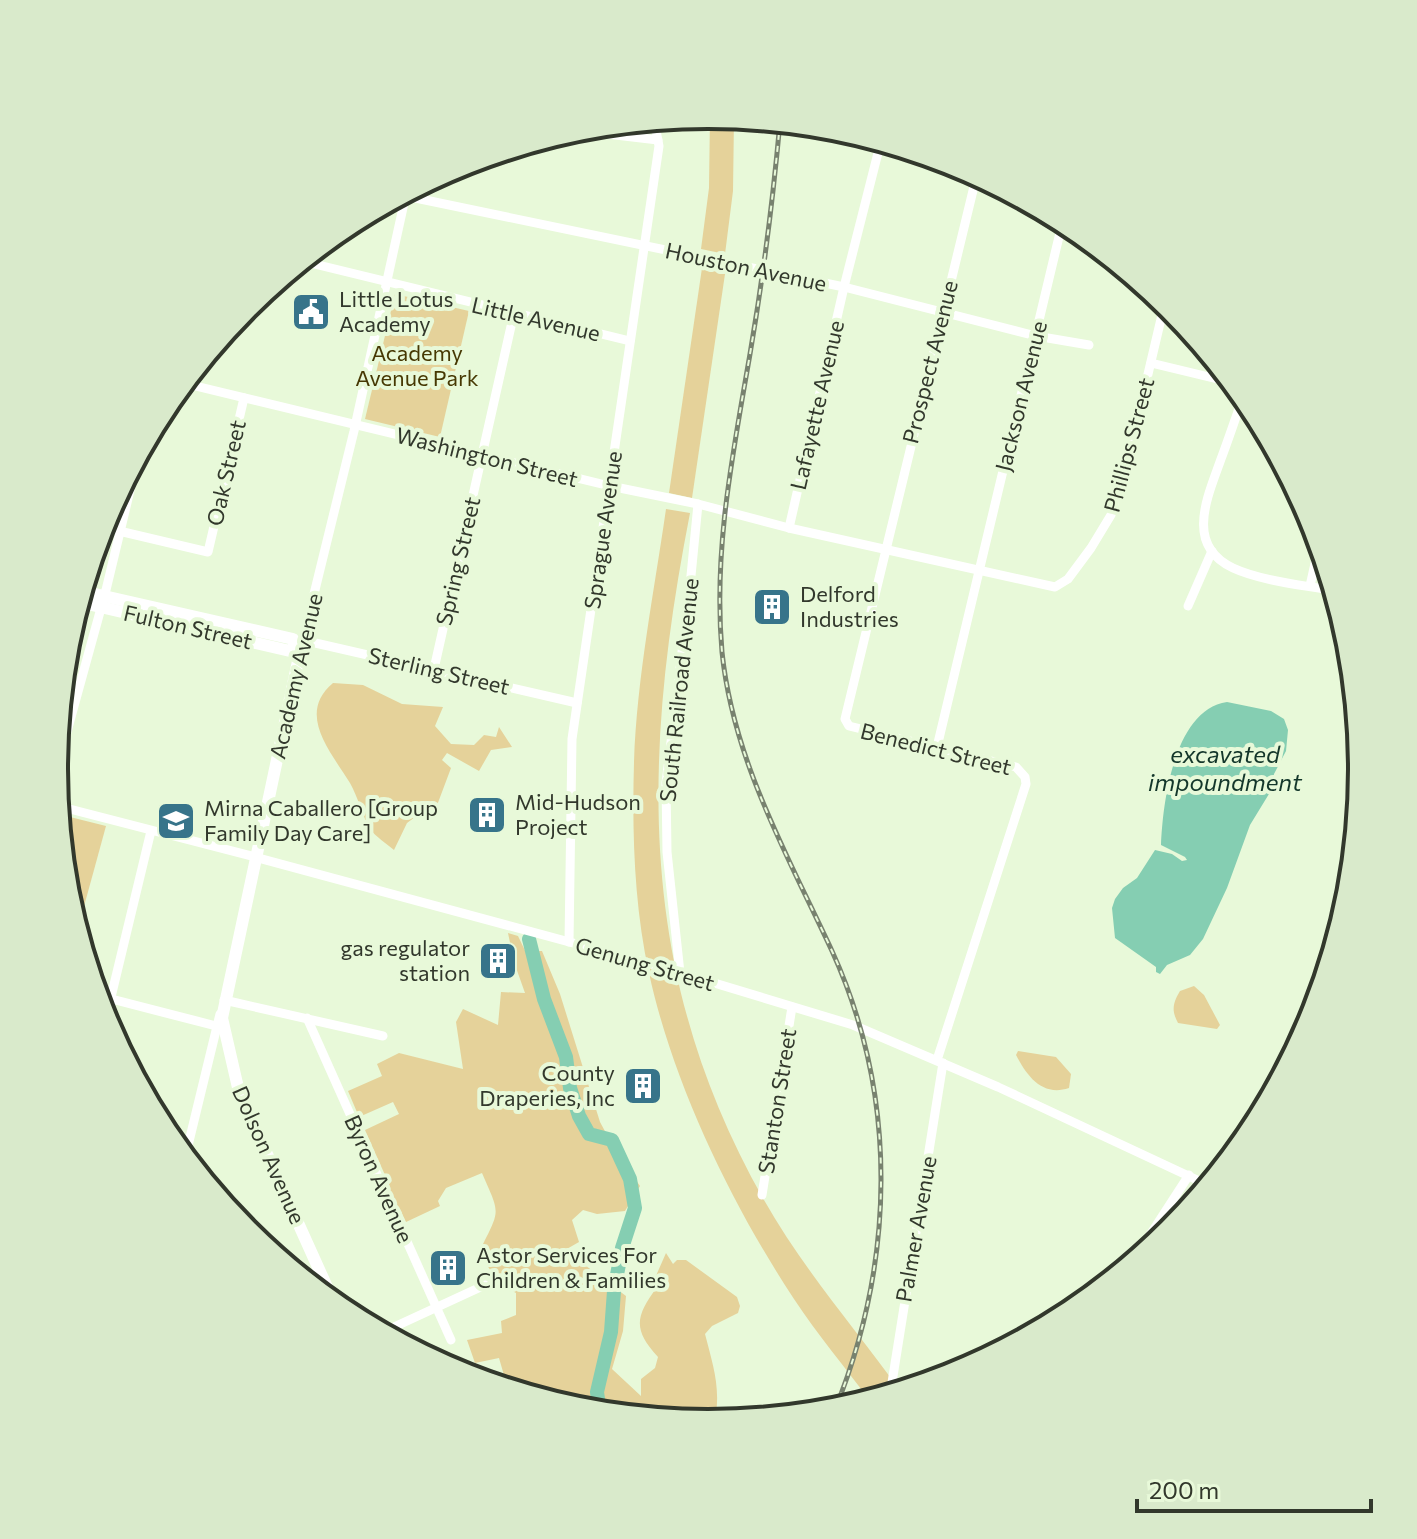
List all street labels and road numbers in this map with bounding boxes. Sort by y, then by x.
street label: Houston Avenue [663,236,829,297]
street label: Prospect Avenue [896,277,963,446]
street label: Little Avenue [469,291,603,346]
street label: Lafayette Avenue [784,317,849,492]
street label: Jackson Avenue [989,318,1052,474]
street label: Phillips Street [1098,375,1159,515]
street label: Oak Street [200,417,251,528]
street label: Washington Street [393,421,581,492]
street label: Sprague Avenue [578,449,627,611]
street label: Spring Street [430,494,485,628]
street label: South Railroad Avenue [653,577,704,803]
street label: Academy Avenue [263,590,328,761]
street label: Fulton Street [121,599,255,654]
street label: Sterling Street [366,641,512,700]
street label: Benedict Street [858,717,1014,780]
street label: Genung Street [572,931,718,996]
street label: Stanton Street [752,1026,801,1176]
street label: Dolson Avenue [227,1082,312,1228]
street label: Byron Avenue [339,1111,420,1247]
street label: Palmer Avenue [889,1154,942,1304]

